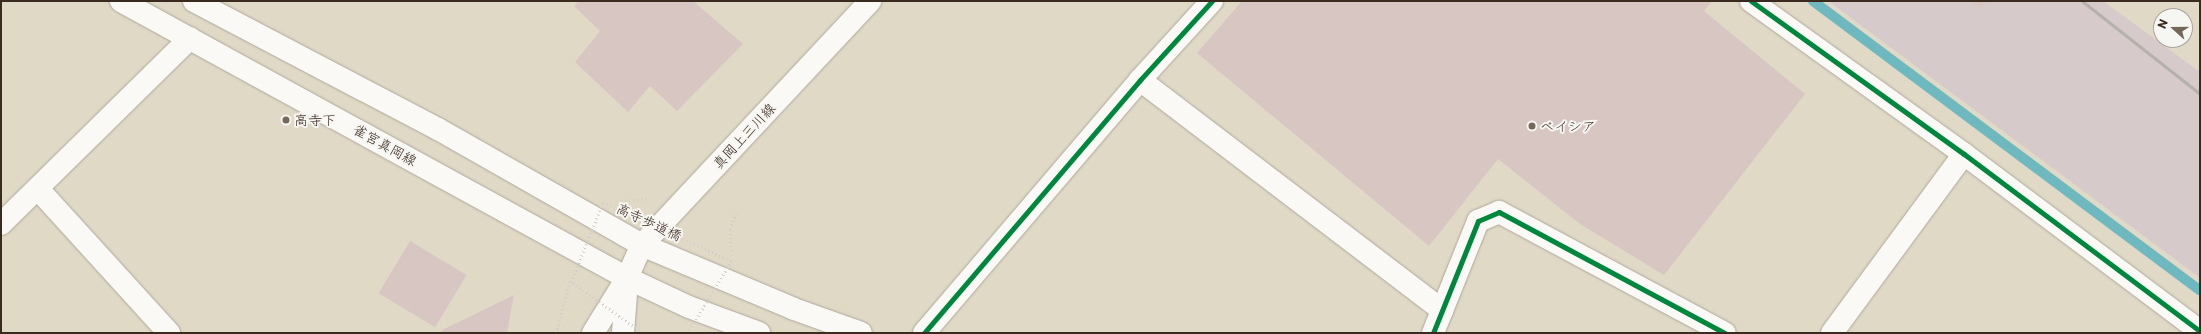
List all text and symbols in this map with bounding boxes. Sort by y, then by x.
north arrow [2153,8,2193,48]
text: N [2153,17,2172,31]
street label: 真岡上三川線 [709,100,779,172]
place label: 高寺下 [294,112,336,128]
marker: 高寺下 [281,115,291,125]
place label: ベイシア [1540,118,1596,134]
street label: 雀宮真岡線 [350,121,420,169]
marker: ベイシア [1527,121,1537,131]
street label: 高寺歩道橋 [614,200,684,244]

